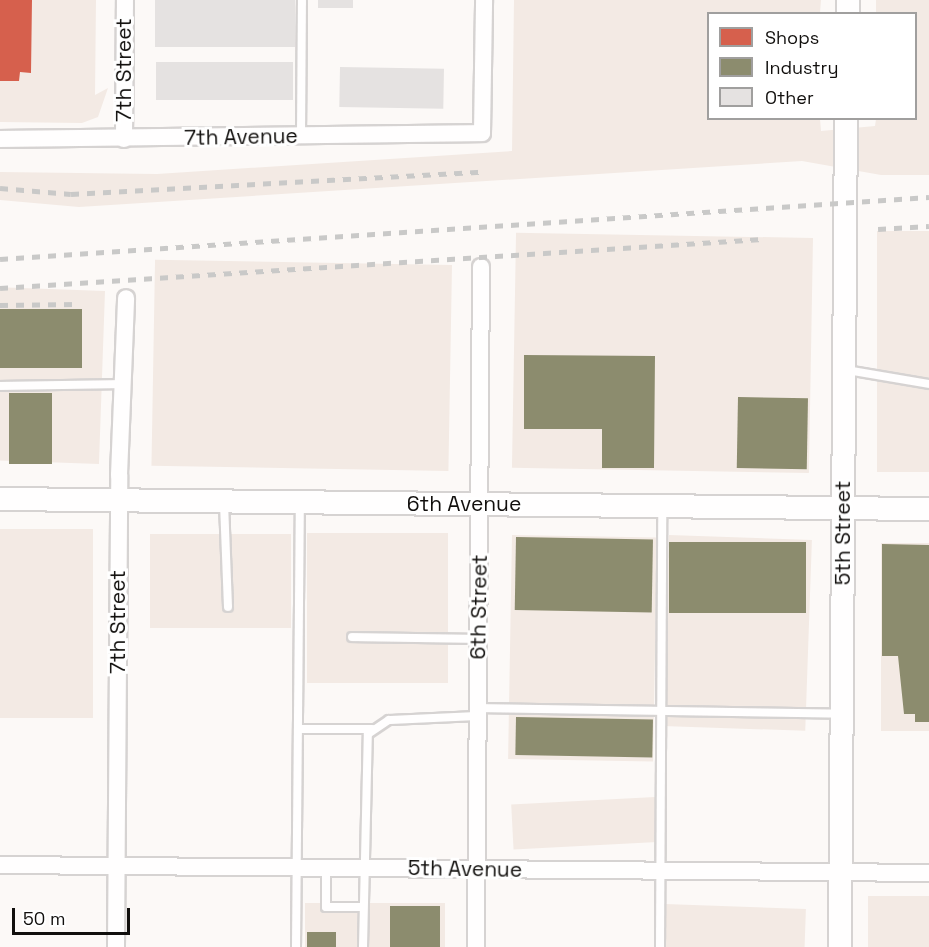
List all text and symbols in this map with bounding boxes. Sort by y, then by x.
legend [707,12,917,120]
street label: 7th Street [111,18,137,122]
text: Shops [765,26,819,49]
text: Industry [765,56,838,79]
text: Other [765,86,814,109]
street label: 7th Avenue [184,123,298,151]
street label: 5th Street [830,481,856,585]
street label: 6th Avenue [407,491,521,517]
street label: 6th Street [465,554,493,660]
street label: 7th Street [105,570,131,674]
street label: 5th Avenue [407,855,523,883]
scale bar [15,896,134,934]
text: 50 m [23,907,65,930]

